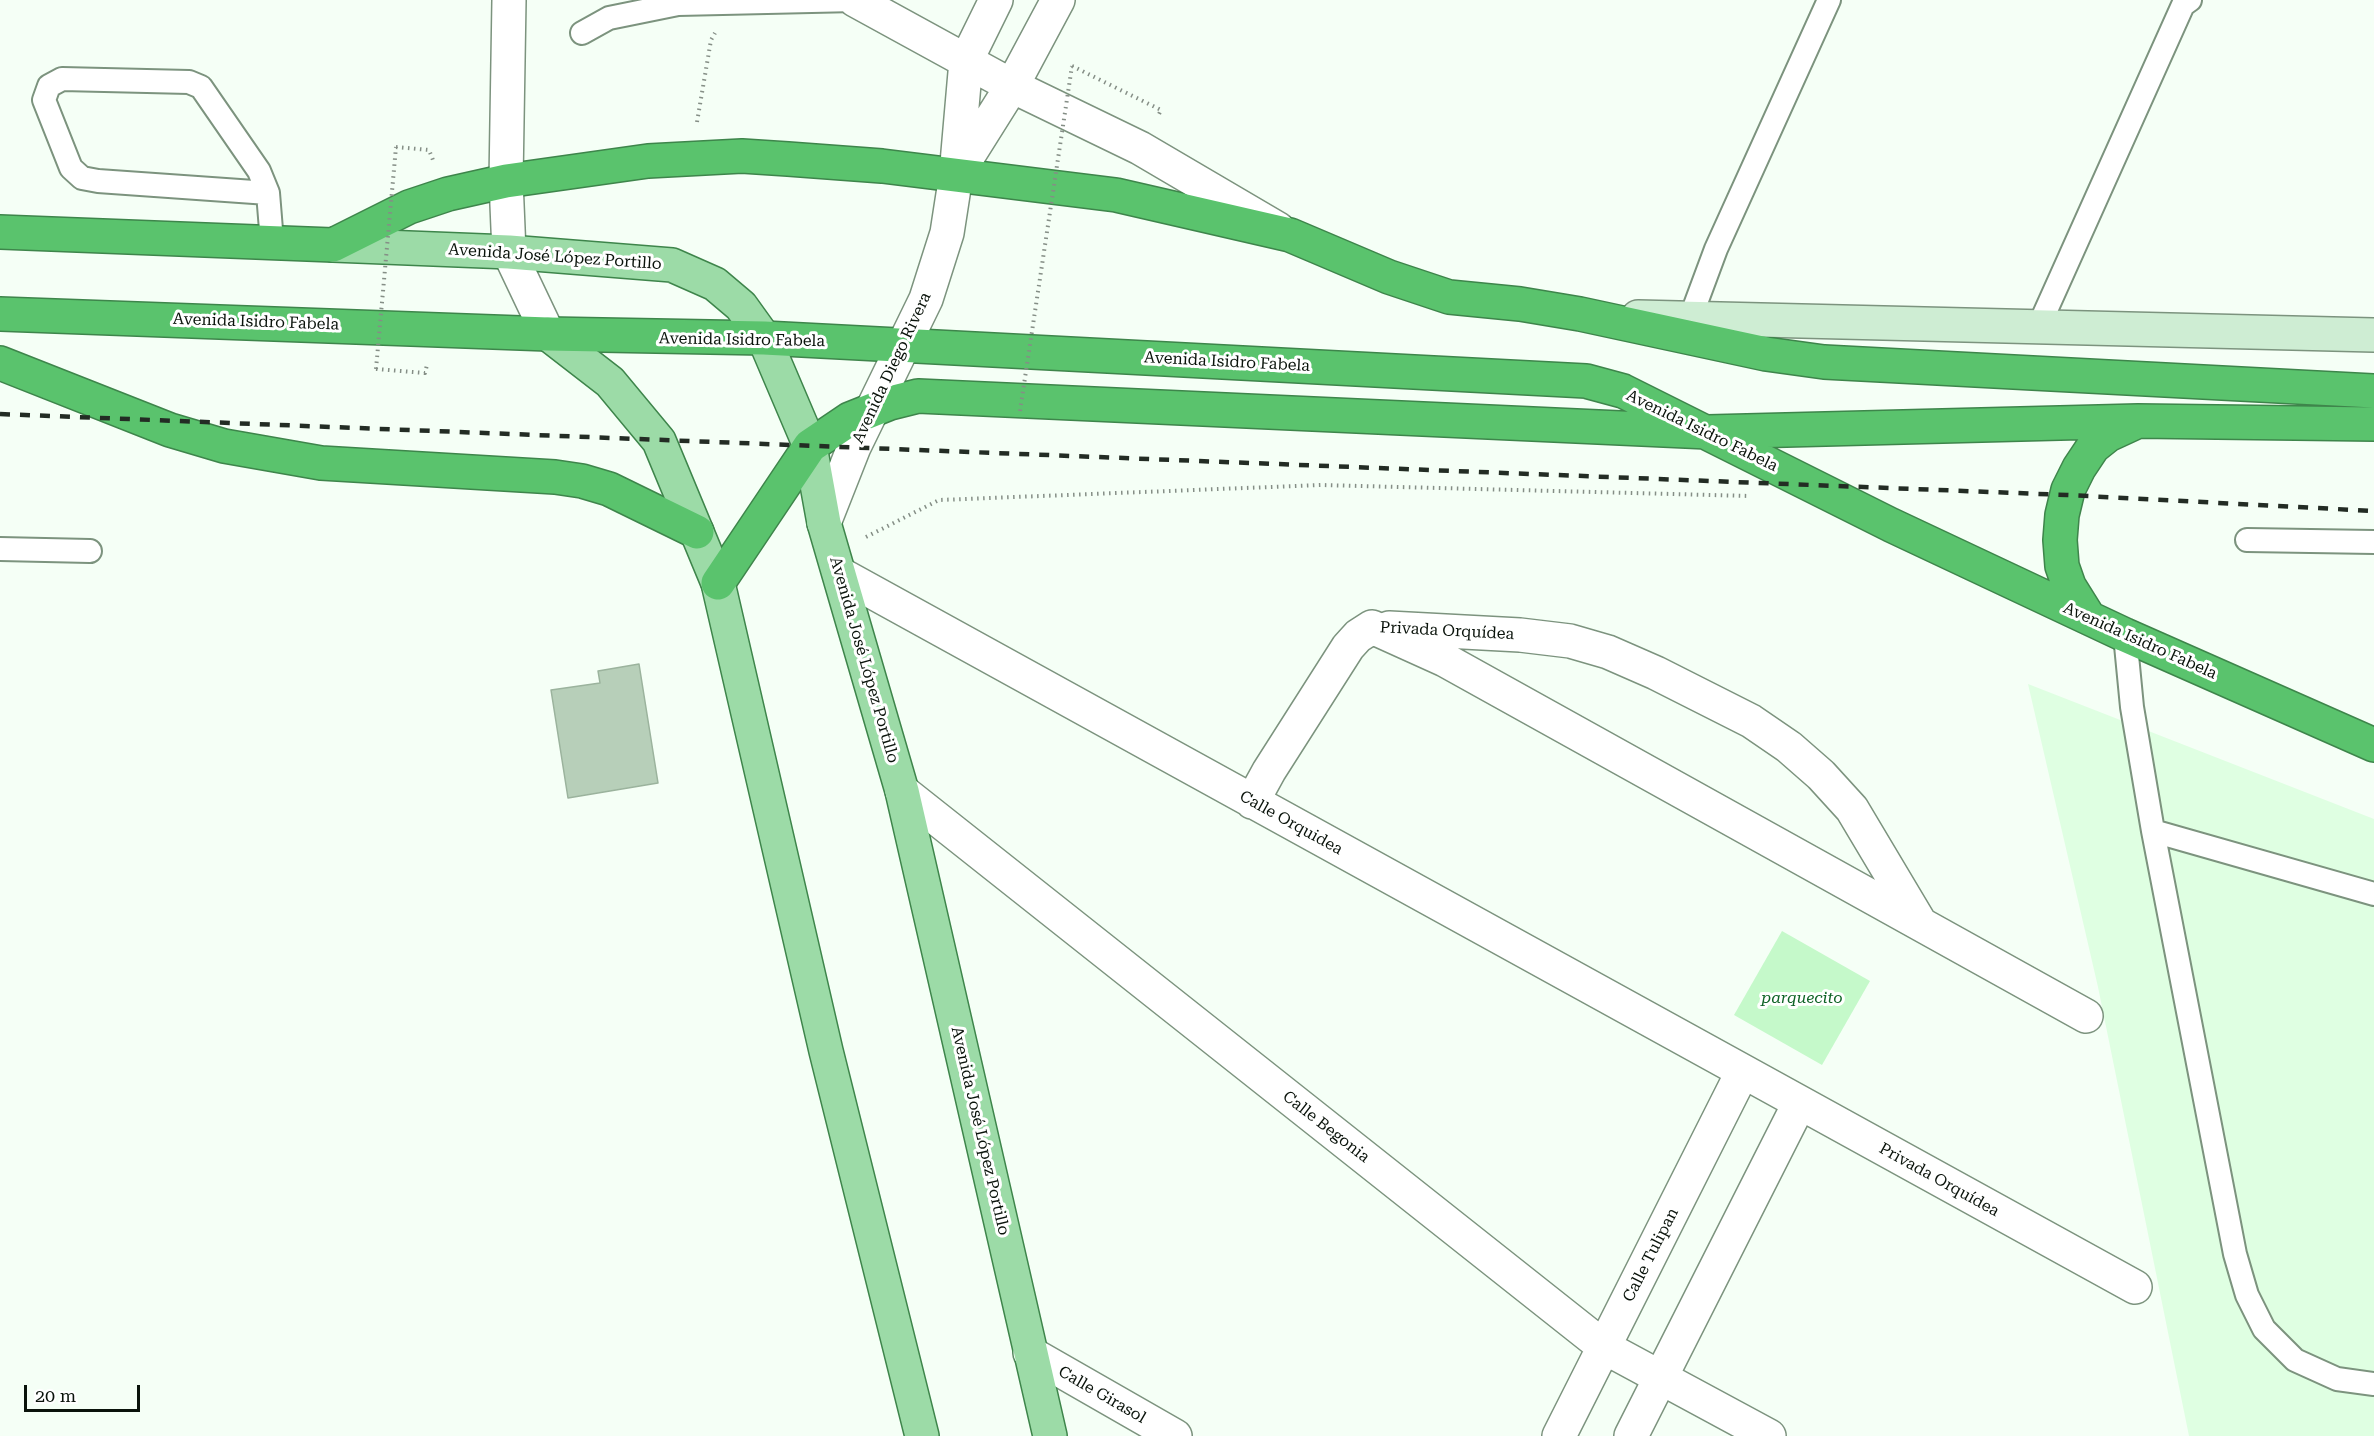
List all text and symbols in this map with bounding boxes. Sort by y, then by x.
street label: Avenida José López Portillo [448,240,662,274]
street label: Avenida Diego Rivera [849,289,935,447]
street label: Avenida Isidro Fabela [173,310,339,334]
street label: Avenida Isidro Fabela [659,329,825,351]
street label: Avenida Isidro Fabela [1144,348,1310,376]
street label: Avenida Isidro Fabela [1623,386,1781,476]
street label: Avenida José López Portillo [825,555,903,765]
street label: Avenida Isidro Fabela [2060,598,2220,684]
street label: Privada Orquídea [1379,618,1515,644]
street label: Calle Orquidea [1236,787,1346,859]
park label: parquecito [1761,988,1843,1008]
street label: Avenida José López Portillo [947,1025,1013,1237]
street label: Calle Begonia [1279,1087,1373,1167]
street label: Privada Orquídea [1876,1139,2002,1221]
street label: Calle Tulipan [1619,1205,1683,1305]
street label: Calle Girasol [1055,1362,1149,1428]
scale bar [27,1373,142,1411]
text: 20 m [35,1385,76,1406]

